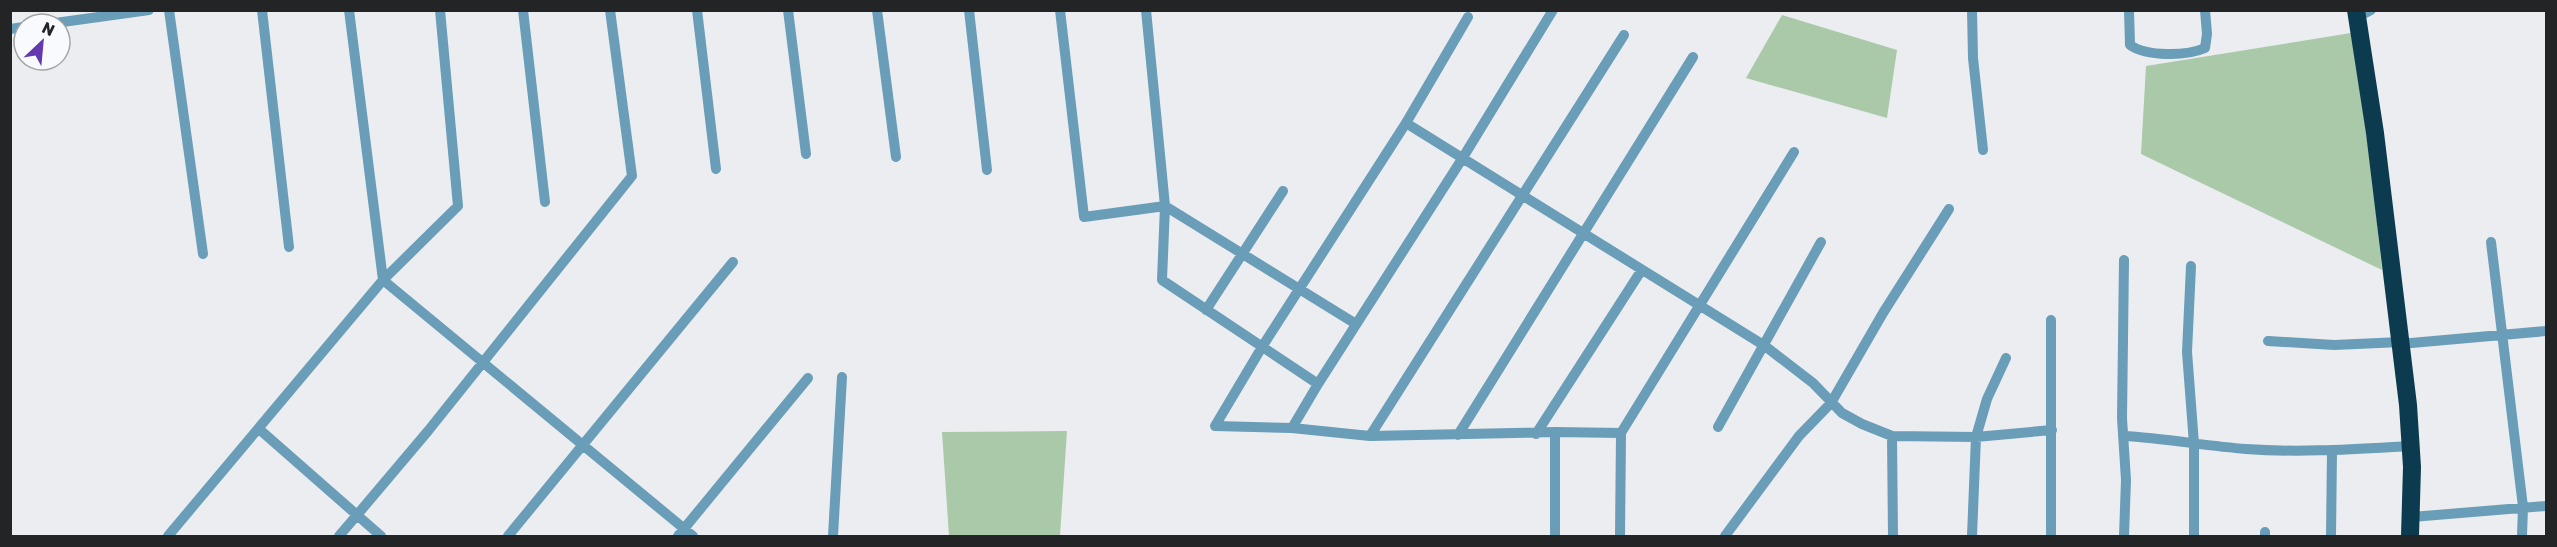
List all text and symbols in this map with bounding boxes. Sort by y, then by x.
north arrow [12,12,72,72]
text: N [39,18,58,40]

